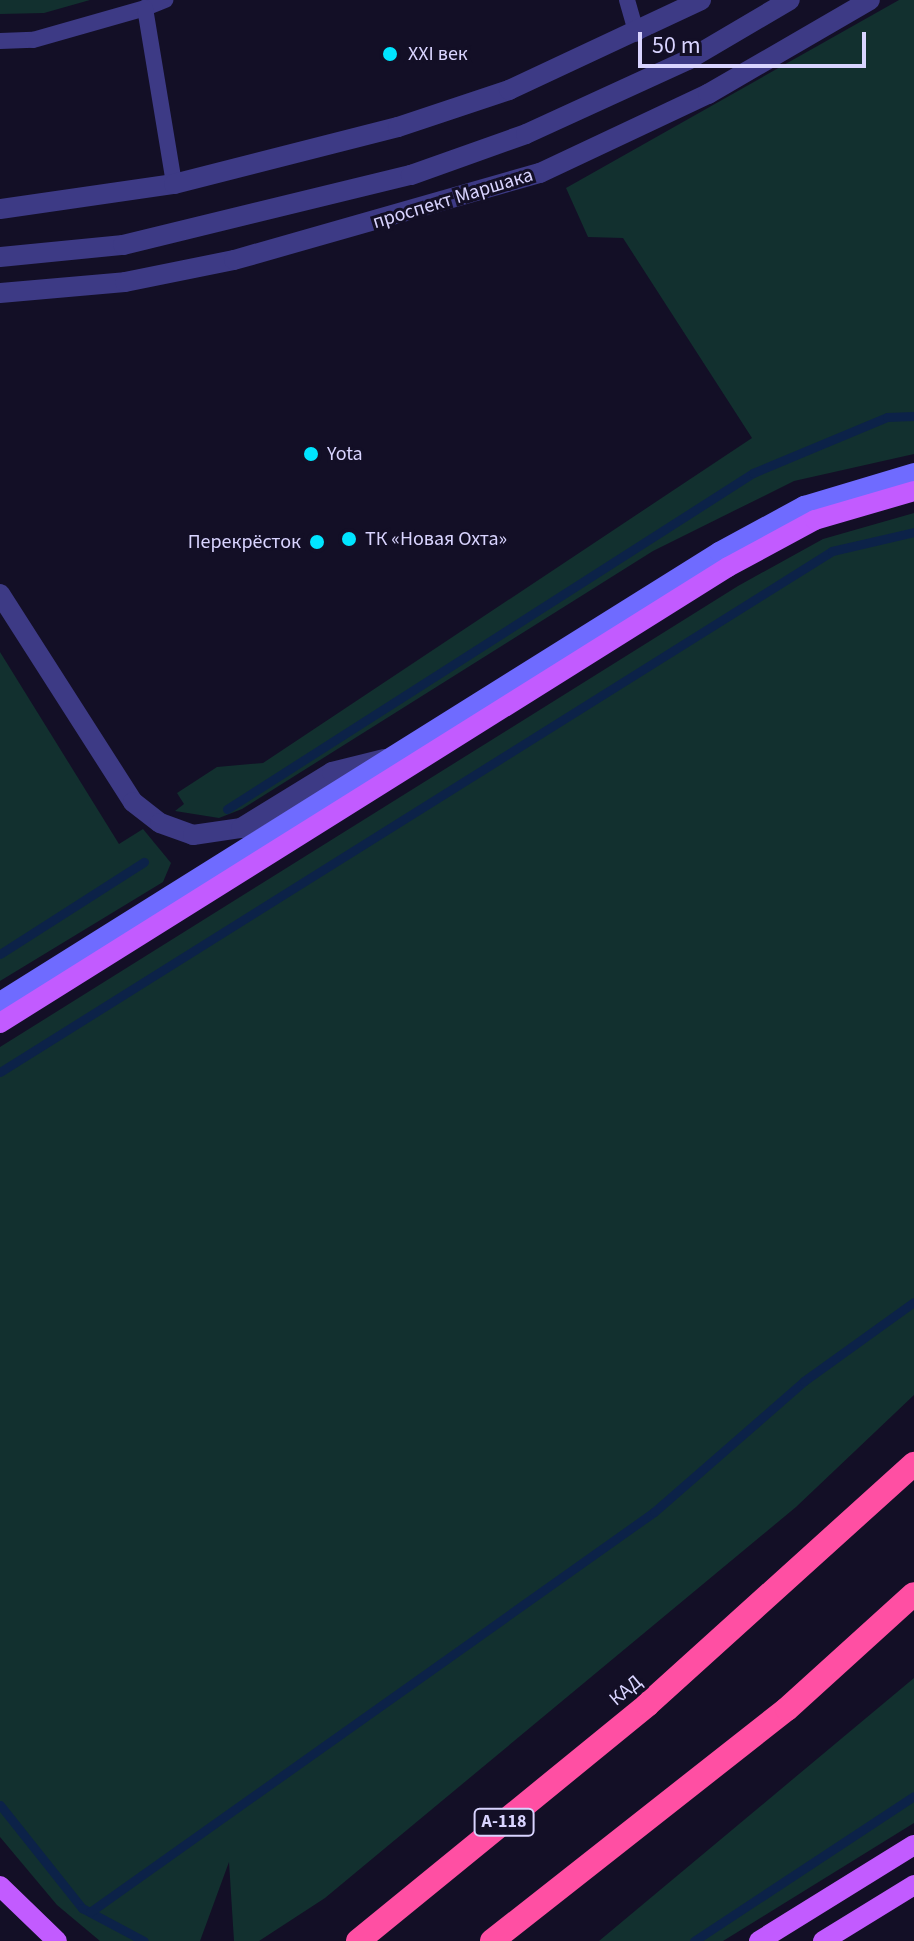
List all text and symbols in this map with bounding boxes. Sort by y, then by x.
scale bar [642,16,870,66]
text: 50 m [652,28,701,63]
place label: XXI век [408,42,468,66]
marker: XXI век [379,43,401,65]
street label: проспект Маршака [370,163,536,235]
place label: Yota [327,442,363,466]
marker: Yota [302,445,320,463]
place label: ТК «Новая Охта» [365,527,507,551]
place label: Перекрёсток [188,530,301,554]
marker: ТК «Новая Охта» [340,530,358,548]
marker: Перекрёсток [308,533,326,551]
street label: КАД [605,1670,647,1712]
road number: А-118 [472,1808,536,1836]

